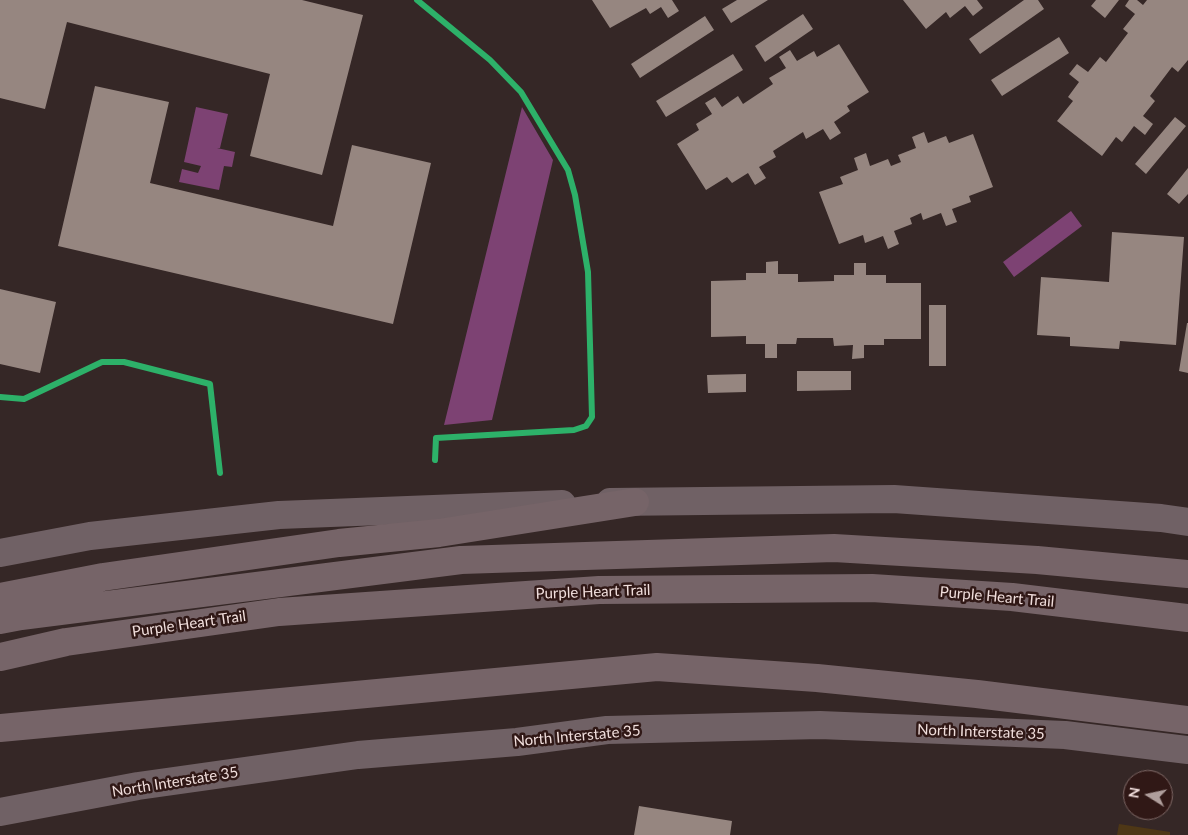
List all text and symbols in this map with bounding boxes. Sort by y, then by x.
street label: Purple Heart Trail [535,581,651,603]
street label: Purple Heart Trail [939,583,1055,611]
street label: Purple Heart Trail [131,607,247,641]
street label: North Interstate 35 [513,721,641,751]
street label: North Interstate 35 [917,721,1045,743]
street label: North Interstate 35 [111,763,239,801]
north arrow [1123,770,1173,820]
text: N [1124,786,1143,799]

